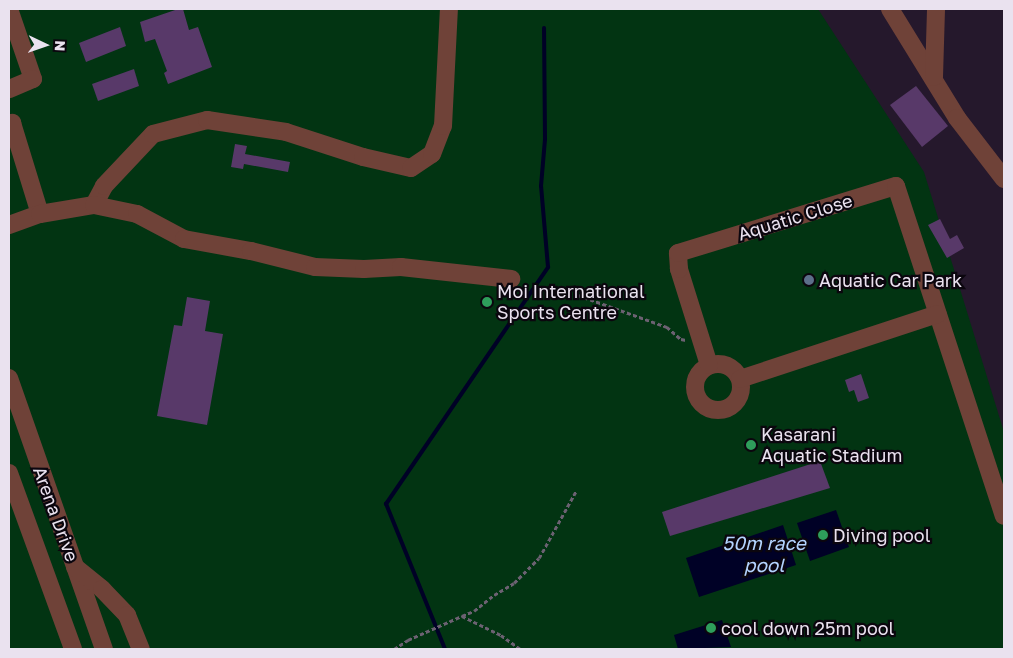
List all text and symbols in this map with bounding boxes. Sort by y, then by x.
north arrow [20,20,70,70]
text: N [52,40,69,52]
street label: Aquatic Close [735,189,855,245]
place label: Aquatic Car Park [819,269,962,291]
marker: Aquatic Car Park [803,274,815,286]
place label: Moi International Sports Centre [497,281,645,324]
marker: Moi International Sports Centre [481,296,493,308]
place label: Kasarani Aquatic Stadium [761,424,902,466]
marker: Kasarani Aquatic Stadium [745,439,757,451]
street label: Arena Drive [29,463,83,565]
place label: Diving pool [833,524,930,546]
marker: Diving pool [817,529,829,541]
water label: 50m race pool [722,532,806,576]
place label: cool down 25m pool [721,617,894,639]
marker: cool down 25m pool [705,622,717,634]

